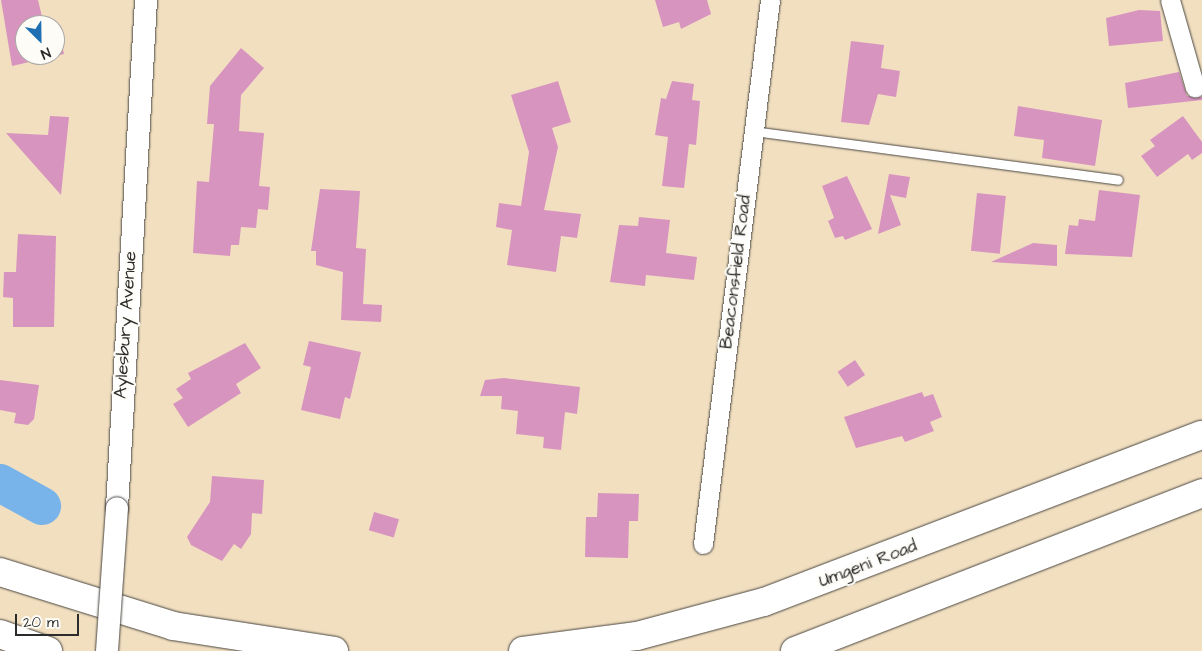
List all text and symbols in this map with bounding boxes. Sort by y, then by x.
north arrow [15,15,65,65]
text: N [38,42,53,64]
street label: Beaconsfield Road [716,194,756,350]
street label: Aylesbury Avenue [110,251,142,399]
street label: Umgeni Road [816,535,920,593]
scale bar [18,604,81,636]
text: 20 m [23,612,59,633]

